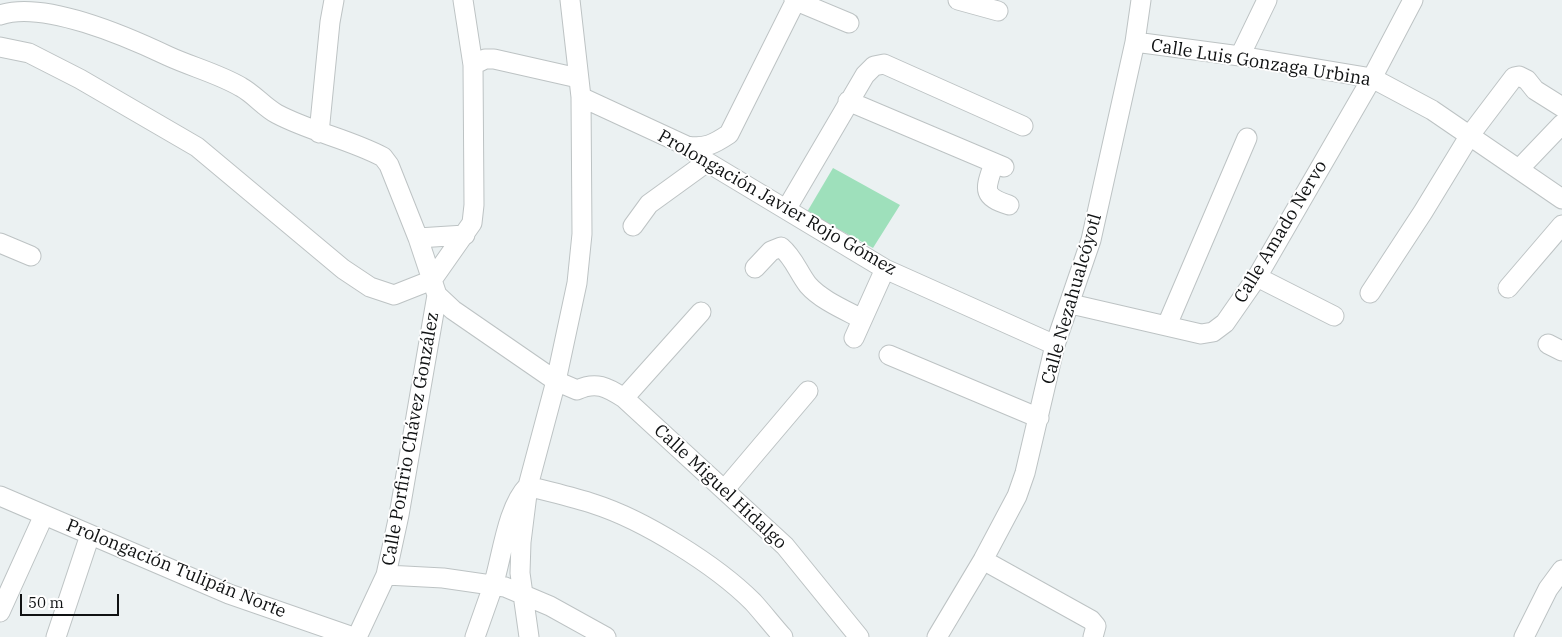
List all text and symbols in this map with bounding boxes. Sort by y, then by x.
street label: Calle Luis Gonzaga Urbina [1149,35,1373,91]
street label: Prolongación Javier Rojo Gómez [654,126,900,280]
street label: Calle Amado Nervo [1230,157,1332,307]
street label: Calle Nezahualcóyotl [1037,211,1107,387]
street label: Calle Porfirio Chávez González [378,311,444,567]
street label: Calle Miguel Hidalgo [649,420,791,554]
street label: Prolongación Tulipán Norte [63,515,289,623]
scale bar [22,584,121,616]
text: 50 m [28,593,64,612]

